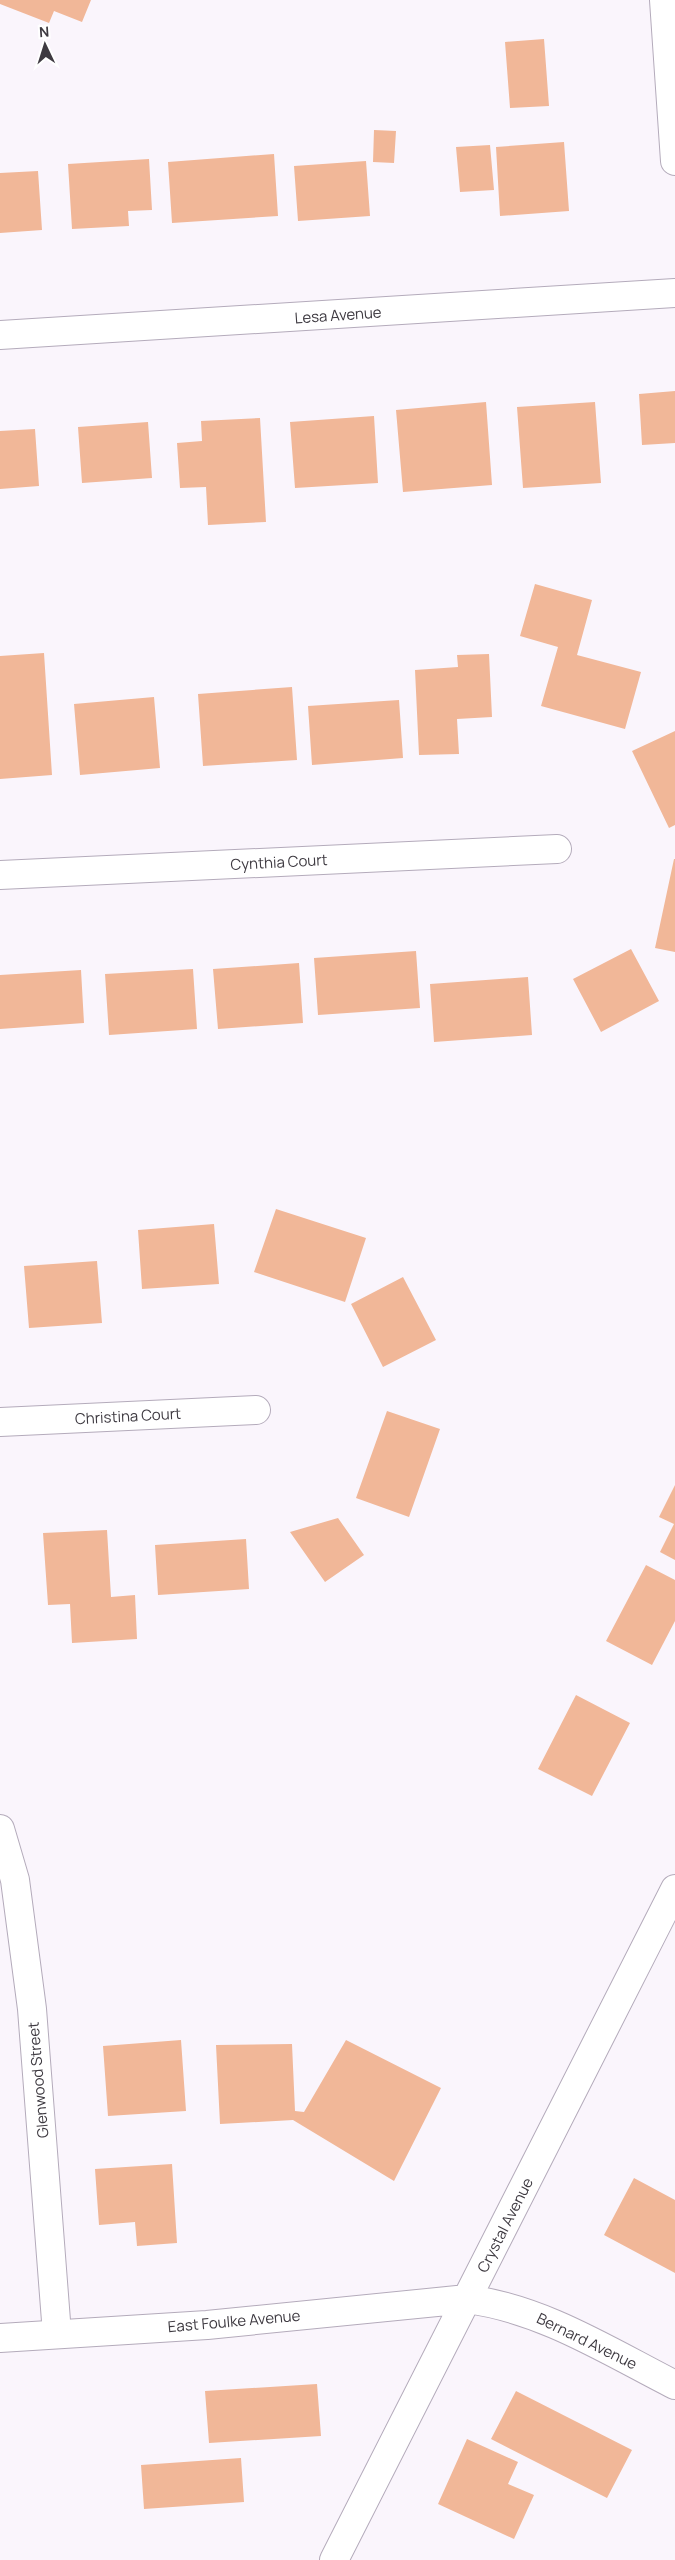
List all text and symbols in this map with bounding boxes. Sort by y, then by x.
north arrow [20,20,70,70]
text: N [38,22,50,41]
street label: Lesa Avenue [294,301,382,329]
street label: Cynthia Court [230,849,328,875]
street label: Christina Court [74,1403,182,1429]
street label: Glenwood Street [22,2021,54,2139]
street label: Crystal Avenue [472,2174,538,2276]
street label: East Foulke Avenue [167,2305,301,2337]
street label: Bernard Avenue [533,2308,641,2374]

